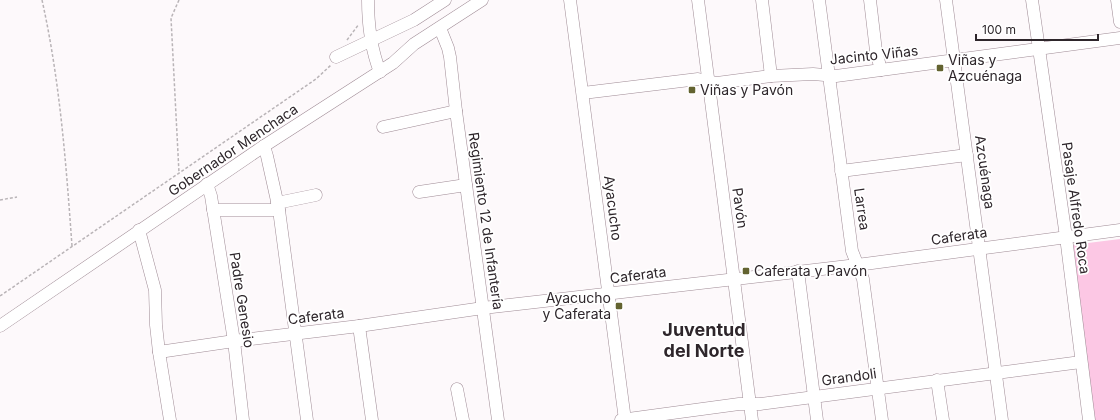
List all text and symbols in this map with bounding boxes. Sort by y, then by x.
scale bar [976,16,1098,42]
text: 100 m [982,22,1016,37]
street label: Jacinto Viñas [829,41,919,68]
place label: Viñas y Azcuénaga [948,51,1022,84]
marker: Viñas y Azcuénaga [935,63,945,73]
place label: Viñas y Pavón [700,81,793,98]
marker: Viñas y Pavón [687,85,697,95]
street label: Gobernador Menchaca [165,100,301,199]
street label: Regimiento 12 de Infantería [466,131,507,311]
street label: Azcuénaga [972,134,999,210]
street label: Pasaje Alfredo Roca [1059,141,1094,275]
street label: Ayacucho [601,174,626,241]
street label: Pavón [729,187,752,229]
street label: Larrea [851,187,874,231]
street label: Caferata [930,223,988,248]
street label: Padre Genesio [227,251,258,349]
place label: Caferata y Pavón [754,262,867,279]
street label: Caferata [609,263,667,286]
marker: Caferata y Pavón [741,266,751,276]
place label: Ayacucho y Caferata [543,289,611,322]
marker: Ayacucho y Caferata [614,301,624,311]
street label: Caferata [287,304,345,327]
district label: Juventud del Norte [662,319,746,361]
street label: Grandoli [820,364,878,389]

